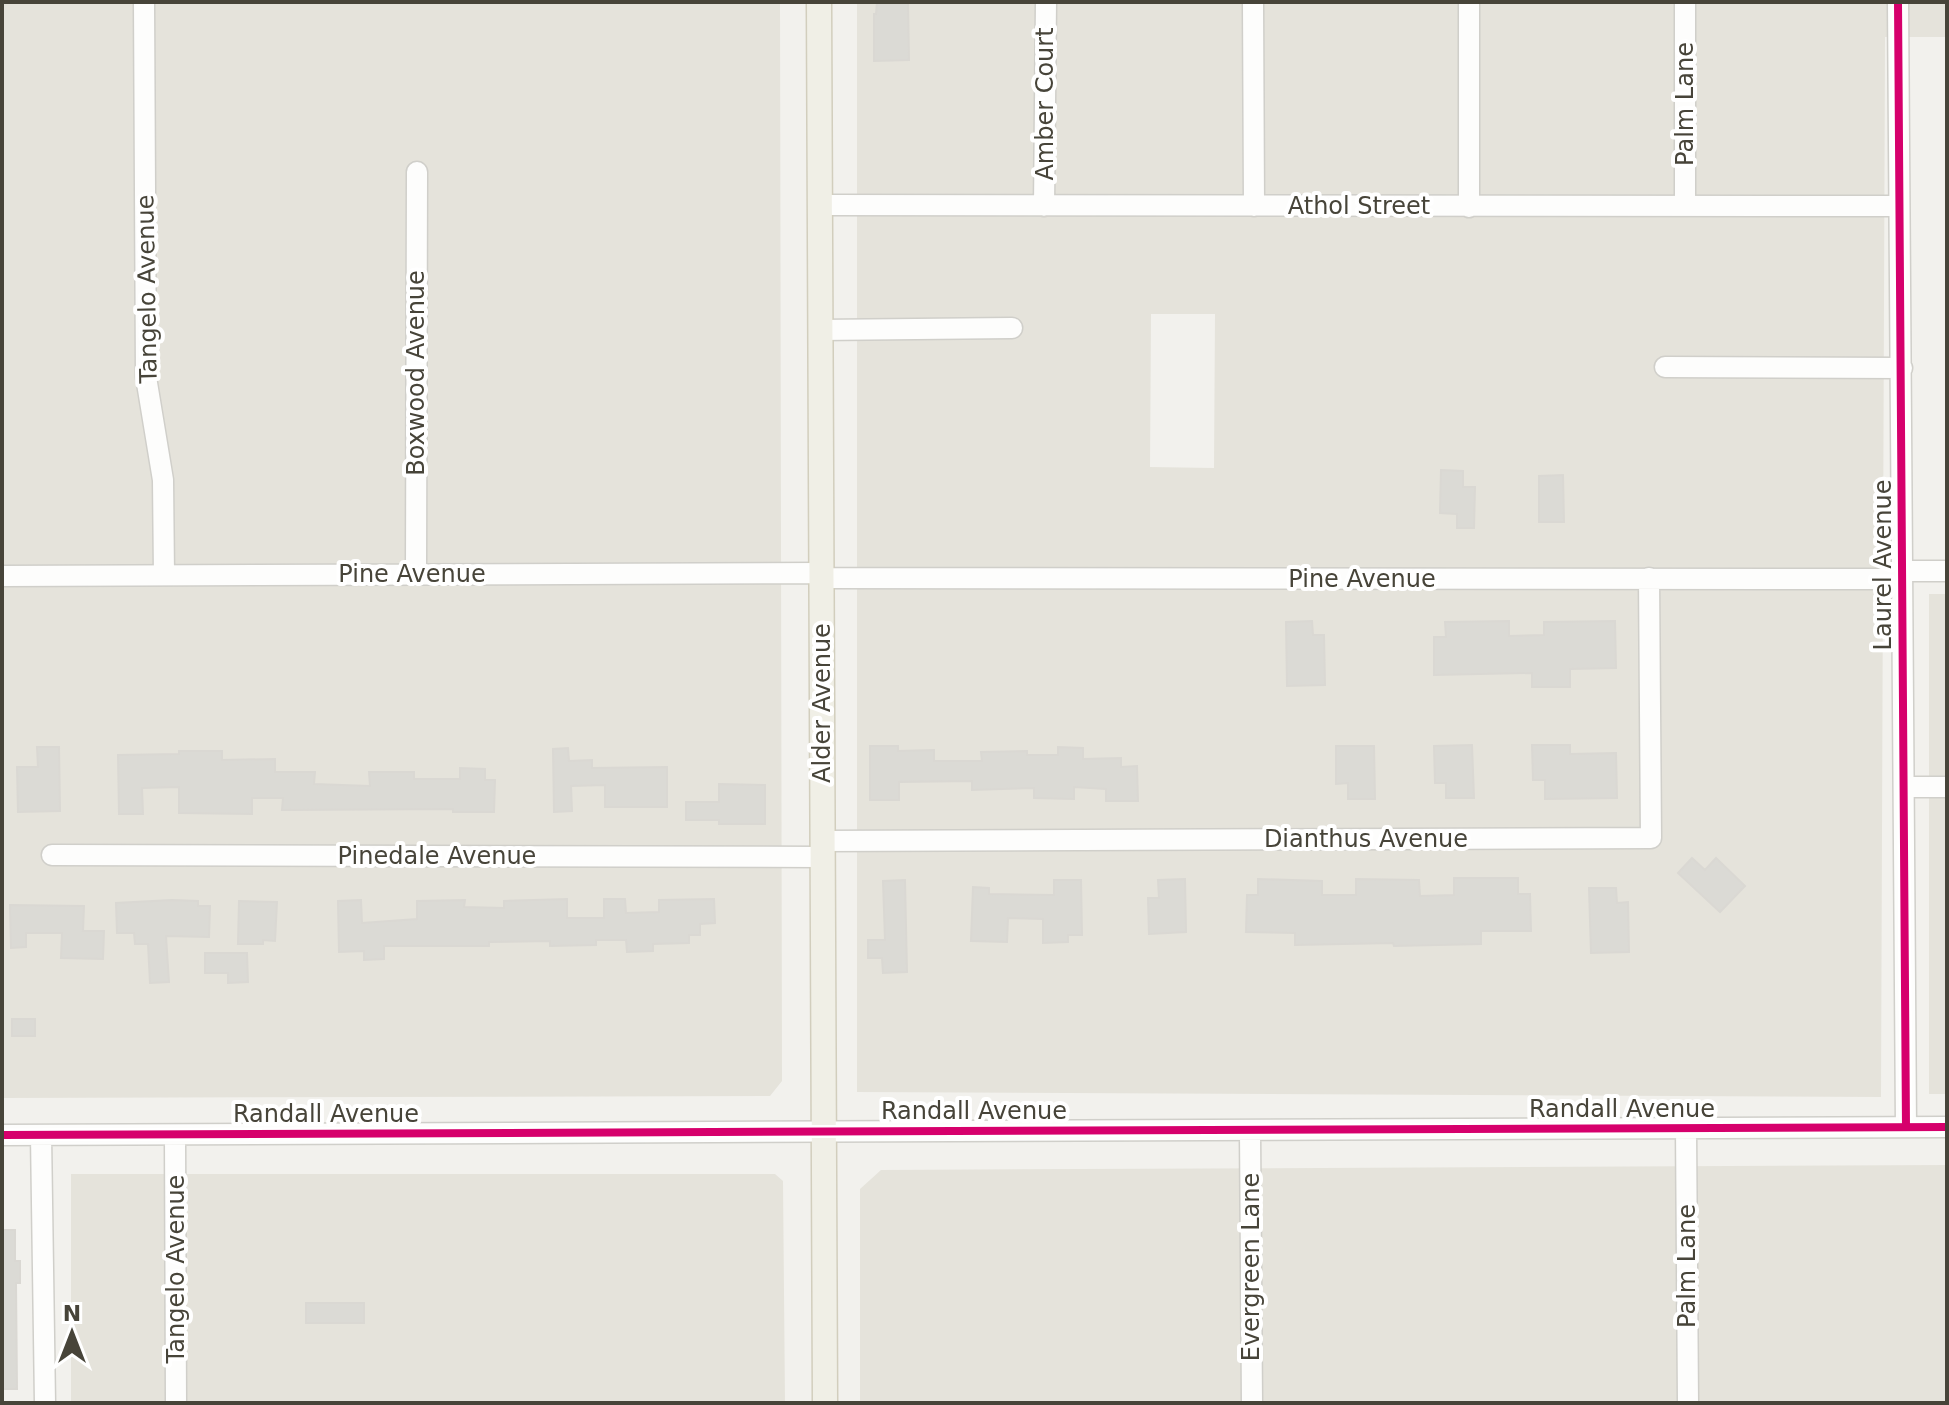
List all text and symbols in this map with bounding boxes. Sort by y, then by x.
street label: Amber Court [1031,27,1059,181]
street label: Palm Lane [1671,42,1699,166]
street label: Athol Street [1288,192,1430,220]
street label: Tangelo Avenue [131,194,163,385]
street label: Boxwood Avenue [402,270,430,476]
street label: Laurel Avenue [1869,480,1897,650]
street label: Pine Avenue [338,560,486,588]
street label: Pine Avenue [1288,565,1436,593]
street label: Alder Avenue [808,623,836,783]
street label: Dianthus Avenue [1264,825,1468,853]
street label: Pinedale Avenue [338,842,536,870]
street label: Randall Avenue [1529,1095,1715,1123]
street label: Randall Avenue [881,1097,1067,1125]
street label: Randall Avenue [233,1100,419,1128]
street label: Evergreen Lane [1237,1173,1265,1361]
street label: Tangelo Avenue [162,1175,190,1364]
street label: Palm Lane [1673,1204,1701,1328]
north arrow [32,1293,112,1373]
text: N [63,1301,81,1326]

